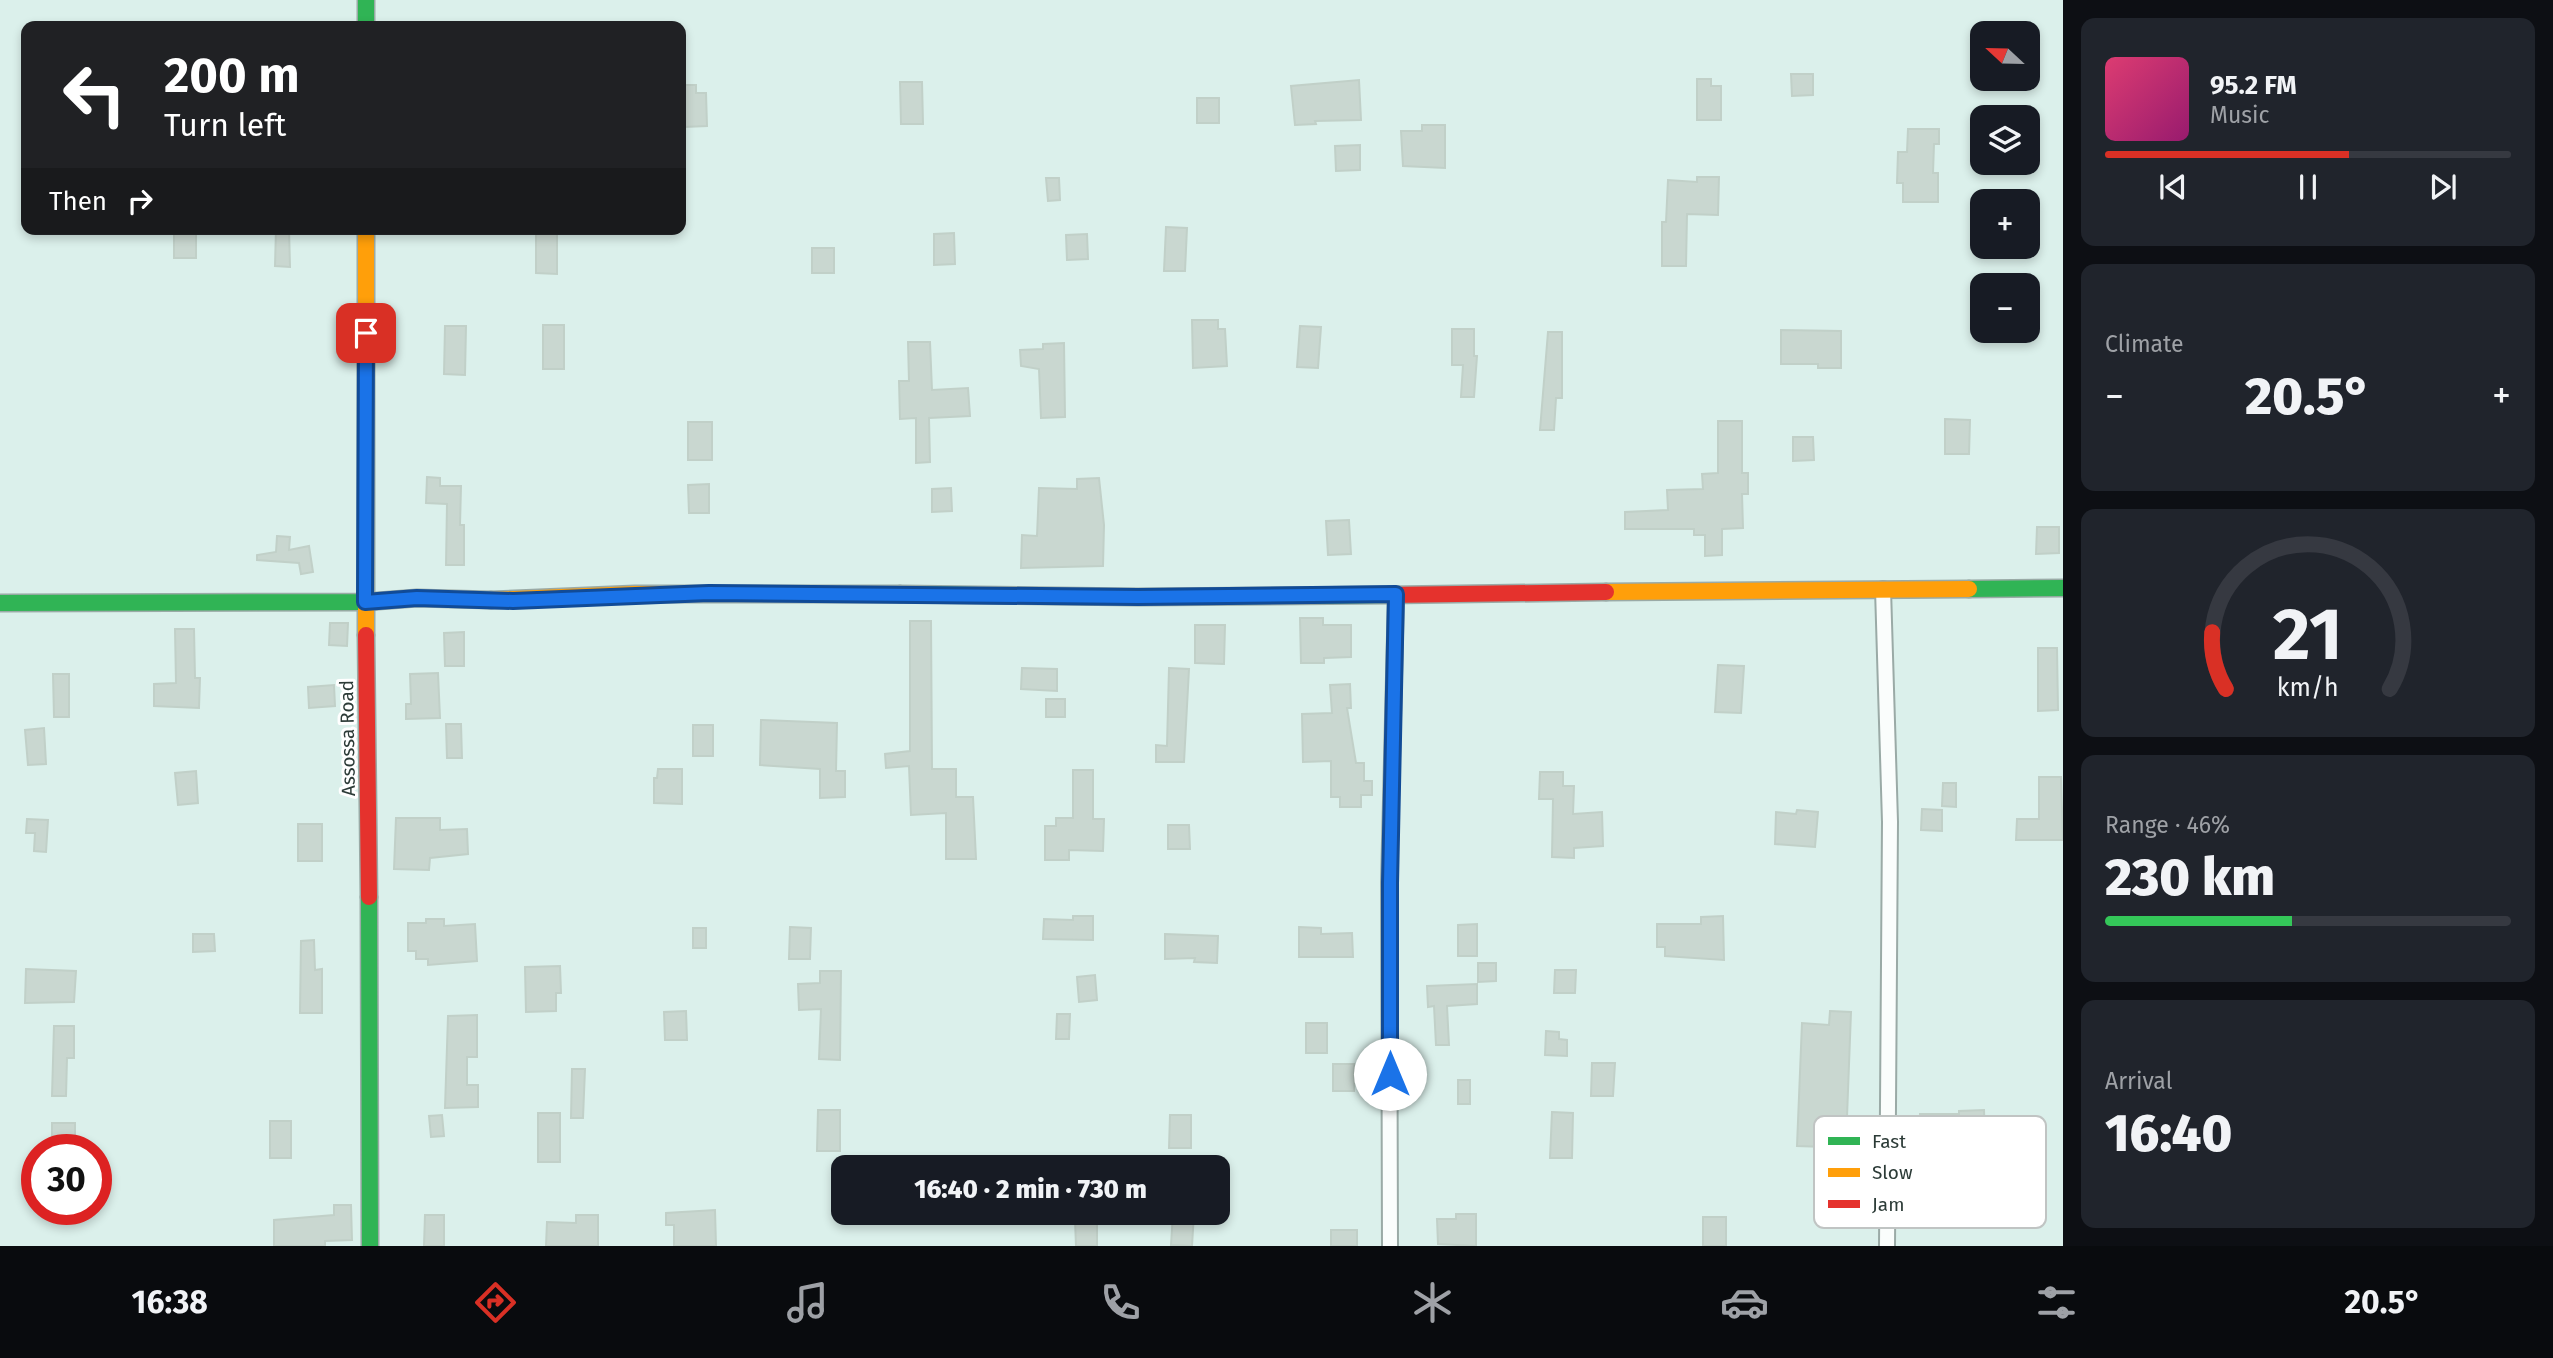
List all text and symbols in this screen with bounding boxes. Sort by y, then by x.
north arrow [1970,21,2040,91]
map controls [1970,21,2040,343]
text: 200 m [164,46,300,105]
icon: left [49,49,140,140]
text: 95.2 FM [2210,70,2297,101]
text: Music [2210,101,2270,129]
button: layers [1970,105,2040,175]
text: Turn left [164,106,286,144]
icon: previous [2154,168,2192,206]
icon: pause [2289,168,2327,206]
icon: next [2424,168,2462,206]
icon: right [121,182,159,220]
text: Then [49,186,107,217]
button: + [1970,189,2040,259]
button: − [1970,273,2040,343]
pin [336,303,396,363]
icon: arrive [347,314,385,352]
text: Climate [2105,330,2184,358]
text: 20.5° [2245,365,2371,428]
text: − [2105,373,2124,419]
text: + [2492,373,2511,419]
text: 21 [2273,591,2343,678]
text: km/h [2277,673,2339,703]
street label: Assossa Road [335,680,360,796]
text: Range · 46% [2105,811,2230,839]
text: 230 km [2105,846,2275,909]
position arrow [1353,1037,1427,1111]
text: Arrival [2105,1067,2172,1095]
text: 16:40 [2105,1102,2232,1165]
legend [1814,1116,2046,1228]
text: Fast [1872,1130,1906,1153]
speed limit sign: 30 [21,1134,112,1225]
text: Slow [1872,1161,1913,1184]
text: 16:40 · 2 min · 730 m [914,1174,1147,1205]
text: Jam [1872,1193,1904,1216]
icon: directions [471,1278,520,1327]
icon: music [783,1278,832,1327]
icon: phone [1096,1278,1145,1327]
icon: climate [1408,1278,1457,1327]
icon: car [1720,1278,1769,1327]
icon: filters [2032,1278,2081,1327]
text: 16:38 [132,1283,208,1321]
text: 20.5° [2345,1283,2421,1321]

